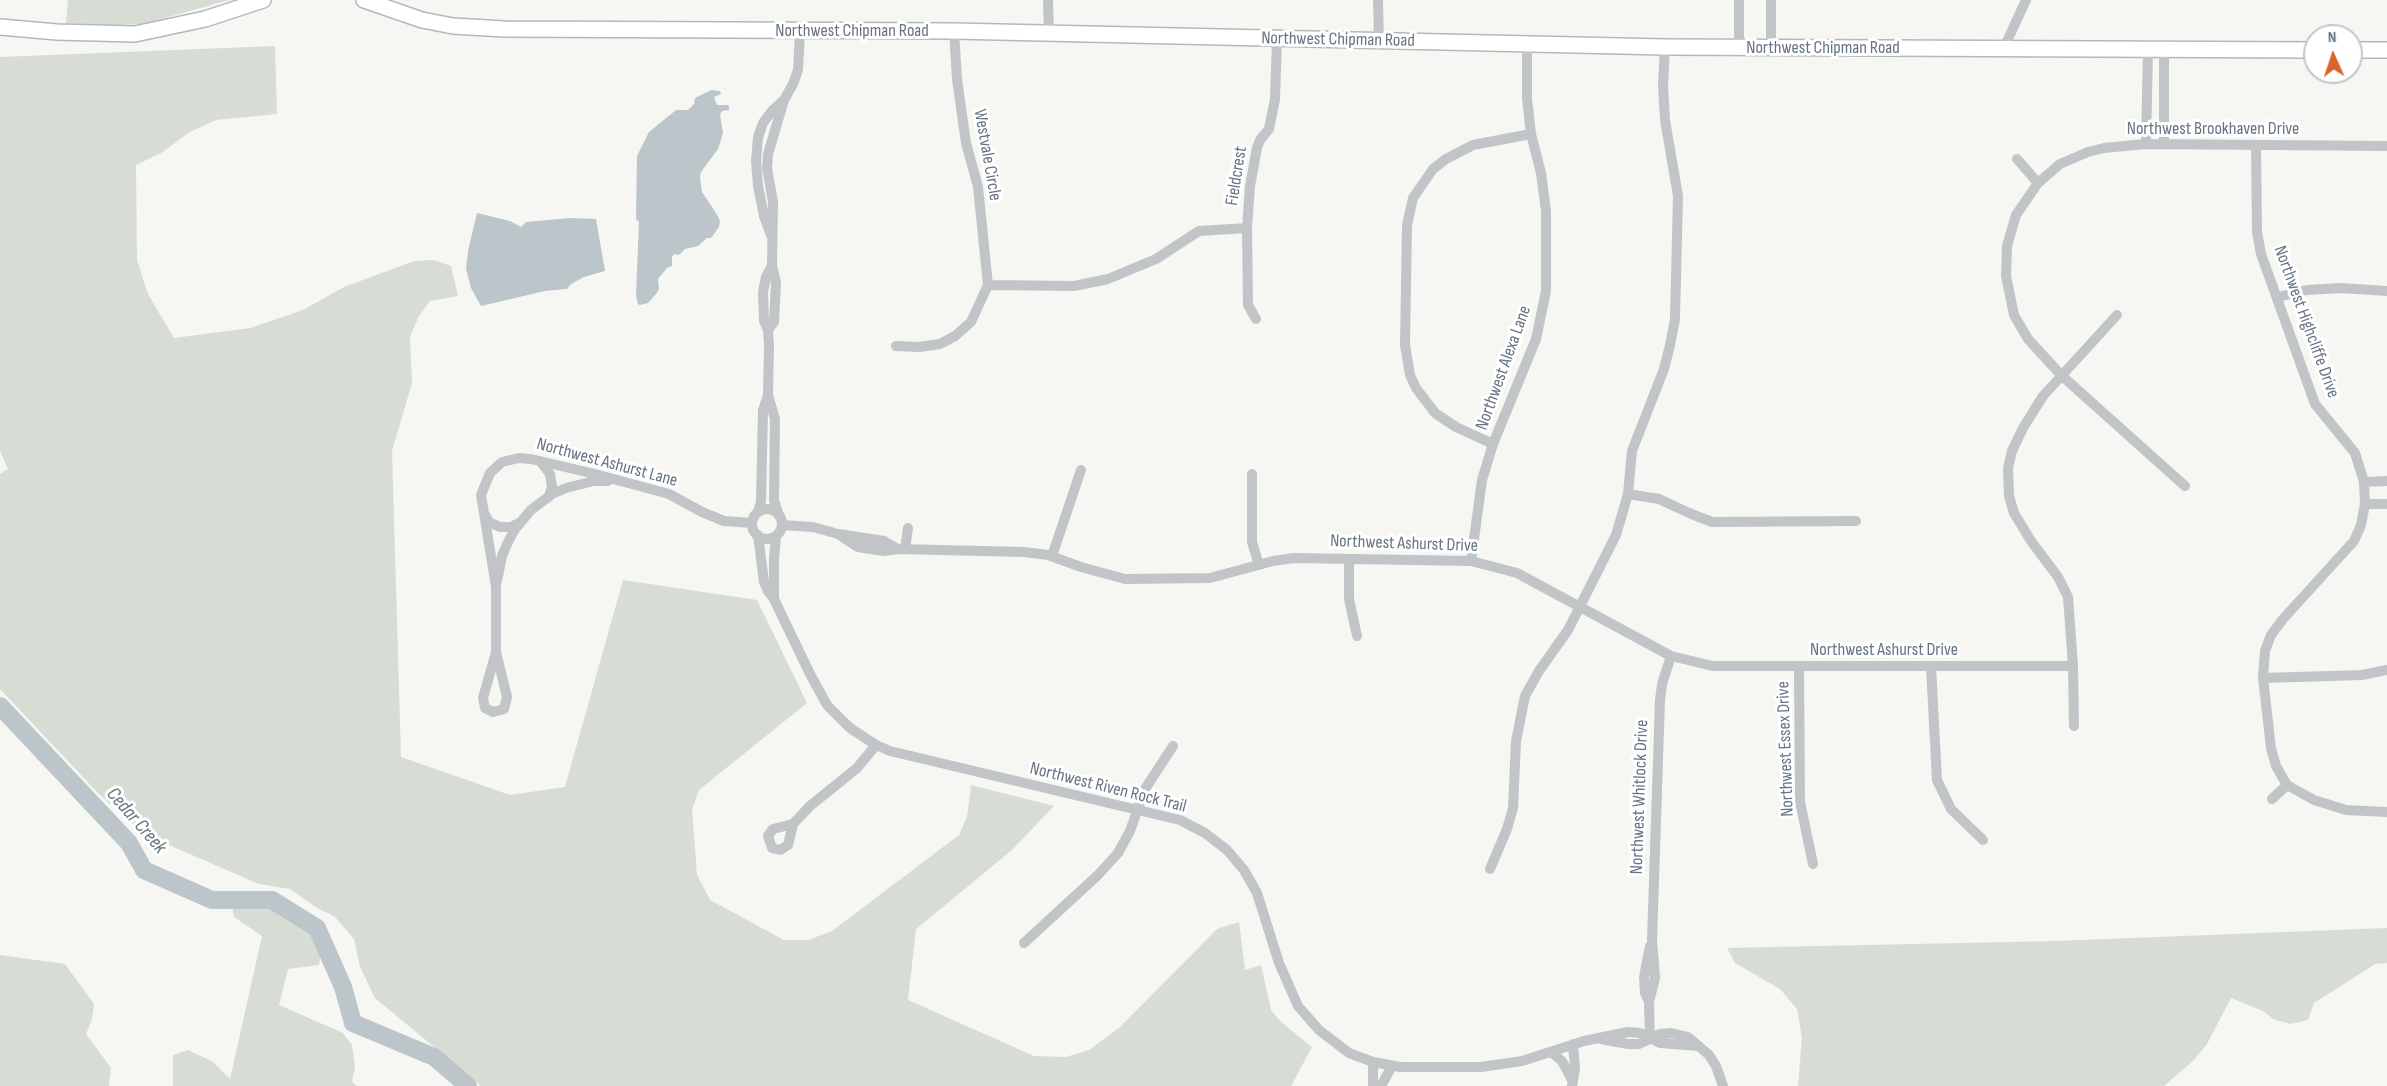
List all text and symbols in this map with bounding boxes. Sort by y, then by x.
street label: Northwest Chipman Road [775,20,929,42]
north arrow [2303,24,2363,84]
street label: Northwest Chipman Road [1261,28,1415,52]
text: N [2327,28,2337,47]
street label: Northwest Chipman Road [1746,37,1900,59]
street label: Westvale Circle [968,108,1006,202]
street label: Northwest Brookhaven Drive [2127,118,2299,140]
street label: Fieldcrest [1222,145,1252,207]
street label: Northwest Highcliffe Drive [2268,243,2344,401]
street label: Northwest Alexa Lane [1472,303,1536,433]
street label: Northwest Ashurst Lane [534,434,680,492]
street label: Northwest Ashurst Drive [1330,531,1478,557]
street label: Northwest Ashurst Drive [1810,639,1958,661]
street label: Northwest Essex Drive [1773,681,1799,817]
street label: Northwest Whitlock Drive [1627,719,1653,875]
street label: Northwest Riven Rock Trail [1027,758,1189,818]
water label: Cedar Creek [101,783,171,859]

